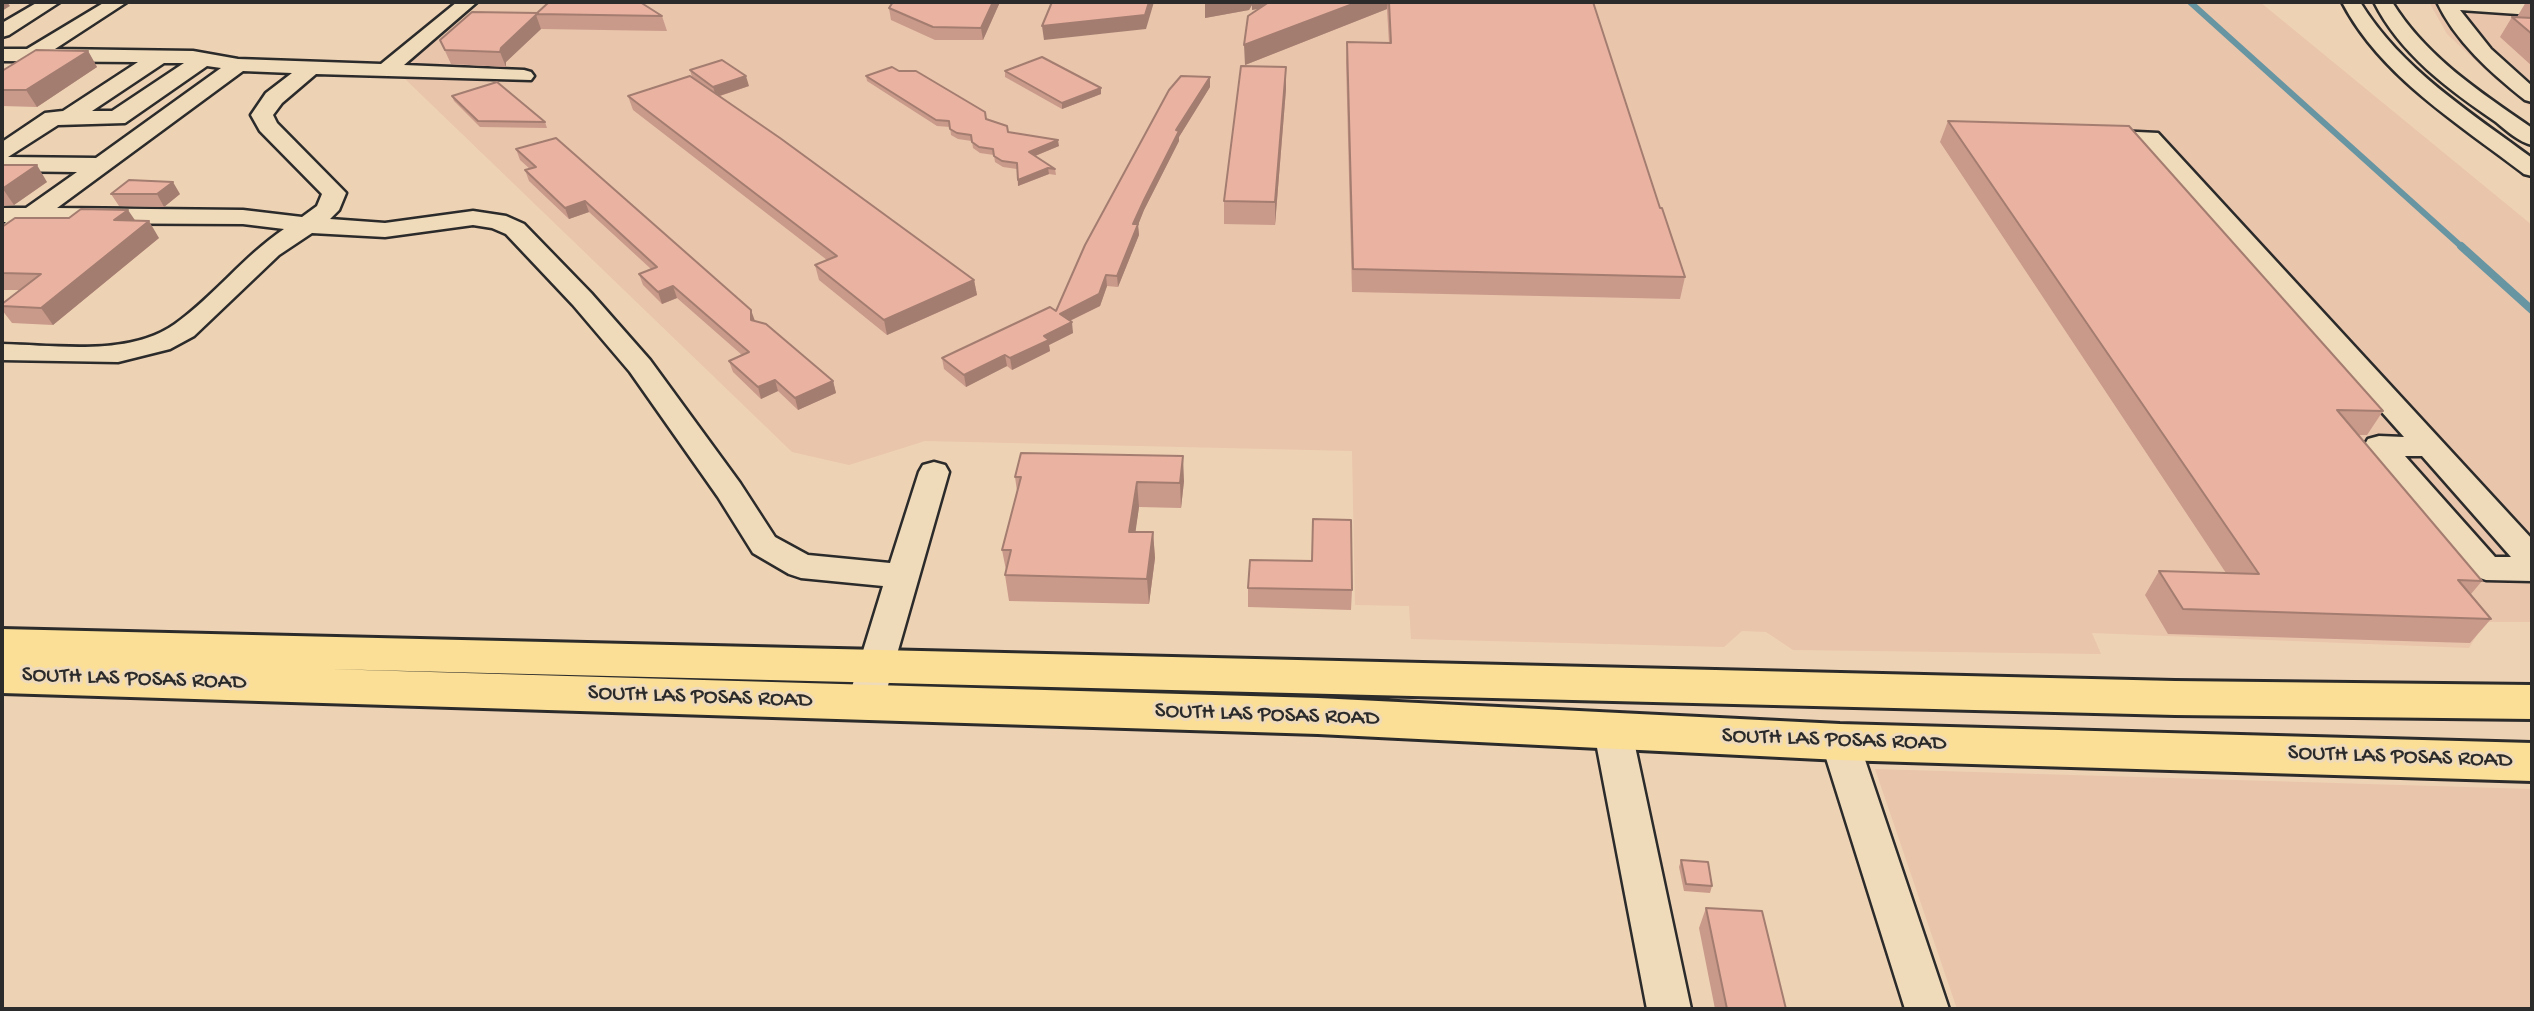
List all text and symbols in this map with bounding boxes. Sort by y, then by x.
street label: SOUTH LAS POSAS ROAD [21,662,247,698]
street label: SOUTH LAS POSAS ROAD [587,680,813,716]
street label: SOUTH LAS POSAS ROAD [1154,698,1380,734]
street label: SOUTH LAS POSAS ROAD [1721,723,1947,759]
street label: SOUTH LAS POSAS ROAD [2287,740,2513,776]

